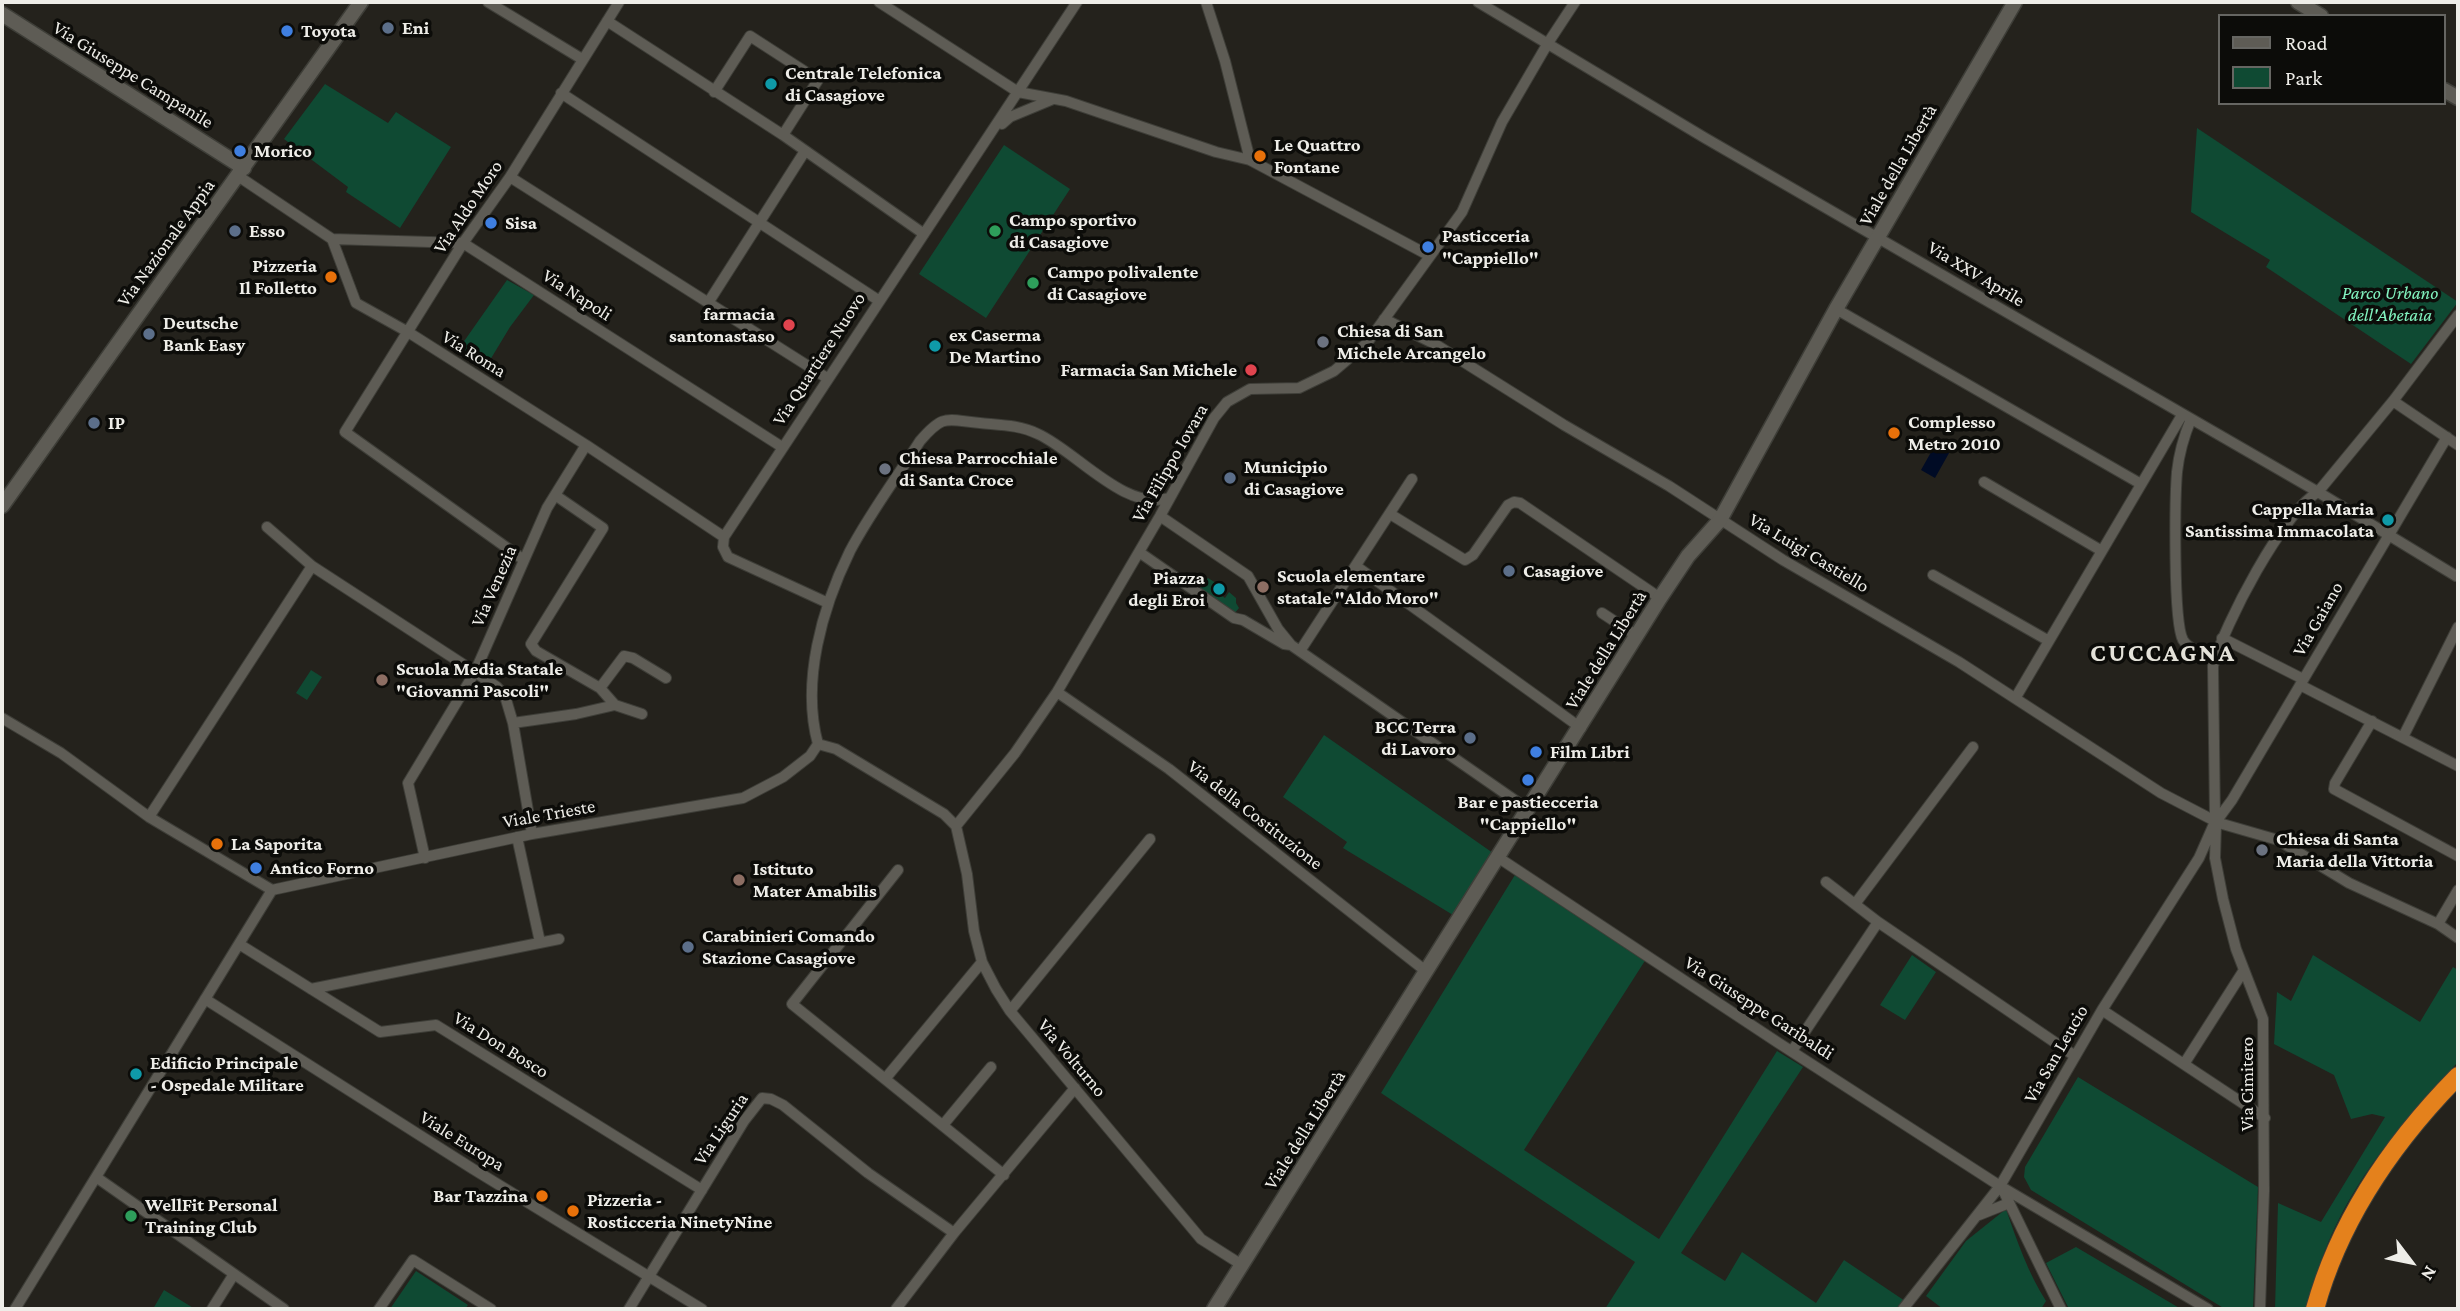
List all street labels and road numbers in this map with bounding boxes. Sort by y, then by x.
street label: Via Giuseppe Campanile [48,16,218,134]
street label: Viale della Libertà [1854,100,1942,230]
street label: Via Aldo Moro [428,156,508,258]
street label: Via Nazionale Appia [112,175,220,311]
street label: Via XXV Aprile [1923,236,2029,312]
street label: Via Napoli [538,264,616,326]
street label: Via Quartiere Nuovo [767,288,871,430]
street label: Via Roma [438,325,510,383]
street label: Via Filippo Iovara [1127,400,1213,526]
street label: Via Luigi Castiello [1745,508,1873,598]
street label: Via Venezia [466,542,522,630]
street label: Via Gaiano [2288,578,2348,660]
street label: Viale della Libertà [1560,586,1652,714]
street label: Via della Costituzione [1183,755,1327,875]
street label: Viale Trieste [501,795,597,833]
street label: Via Giuseppe Garibaldi [1680,951,1838,1065]
street label: Via San Leucio [2019,1001,2093,1107]
street label: Via Don Bosco [449,1007,553,1083]
street label: Via Volturno [1033,1014,1111,1102]
street label: Via Cimitero [2236,1037,2258,1131]
street label: Viale della Libertà [1259,1066,1351,1194]
street label: Via Liguria [689,1089,753,1169]
street label: Viale Europa [415,1106,509,1176]

